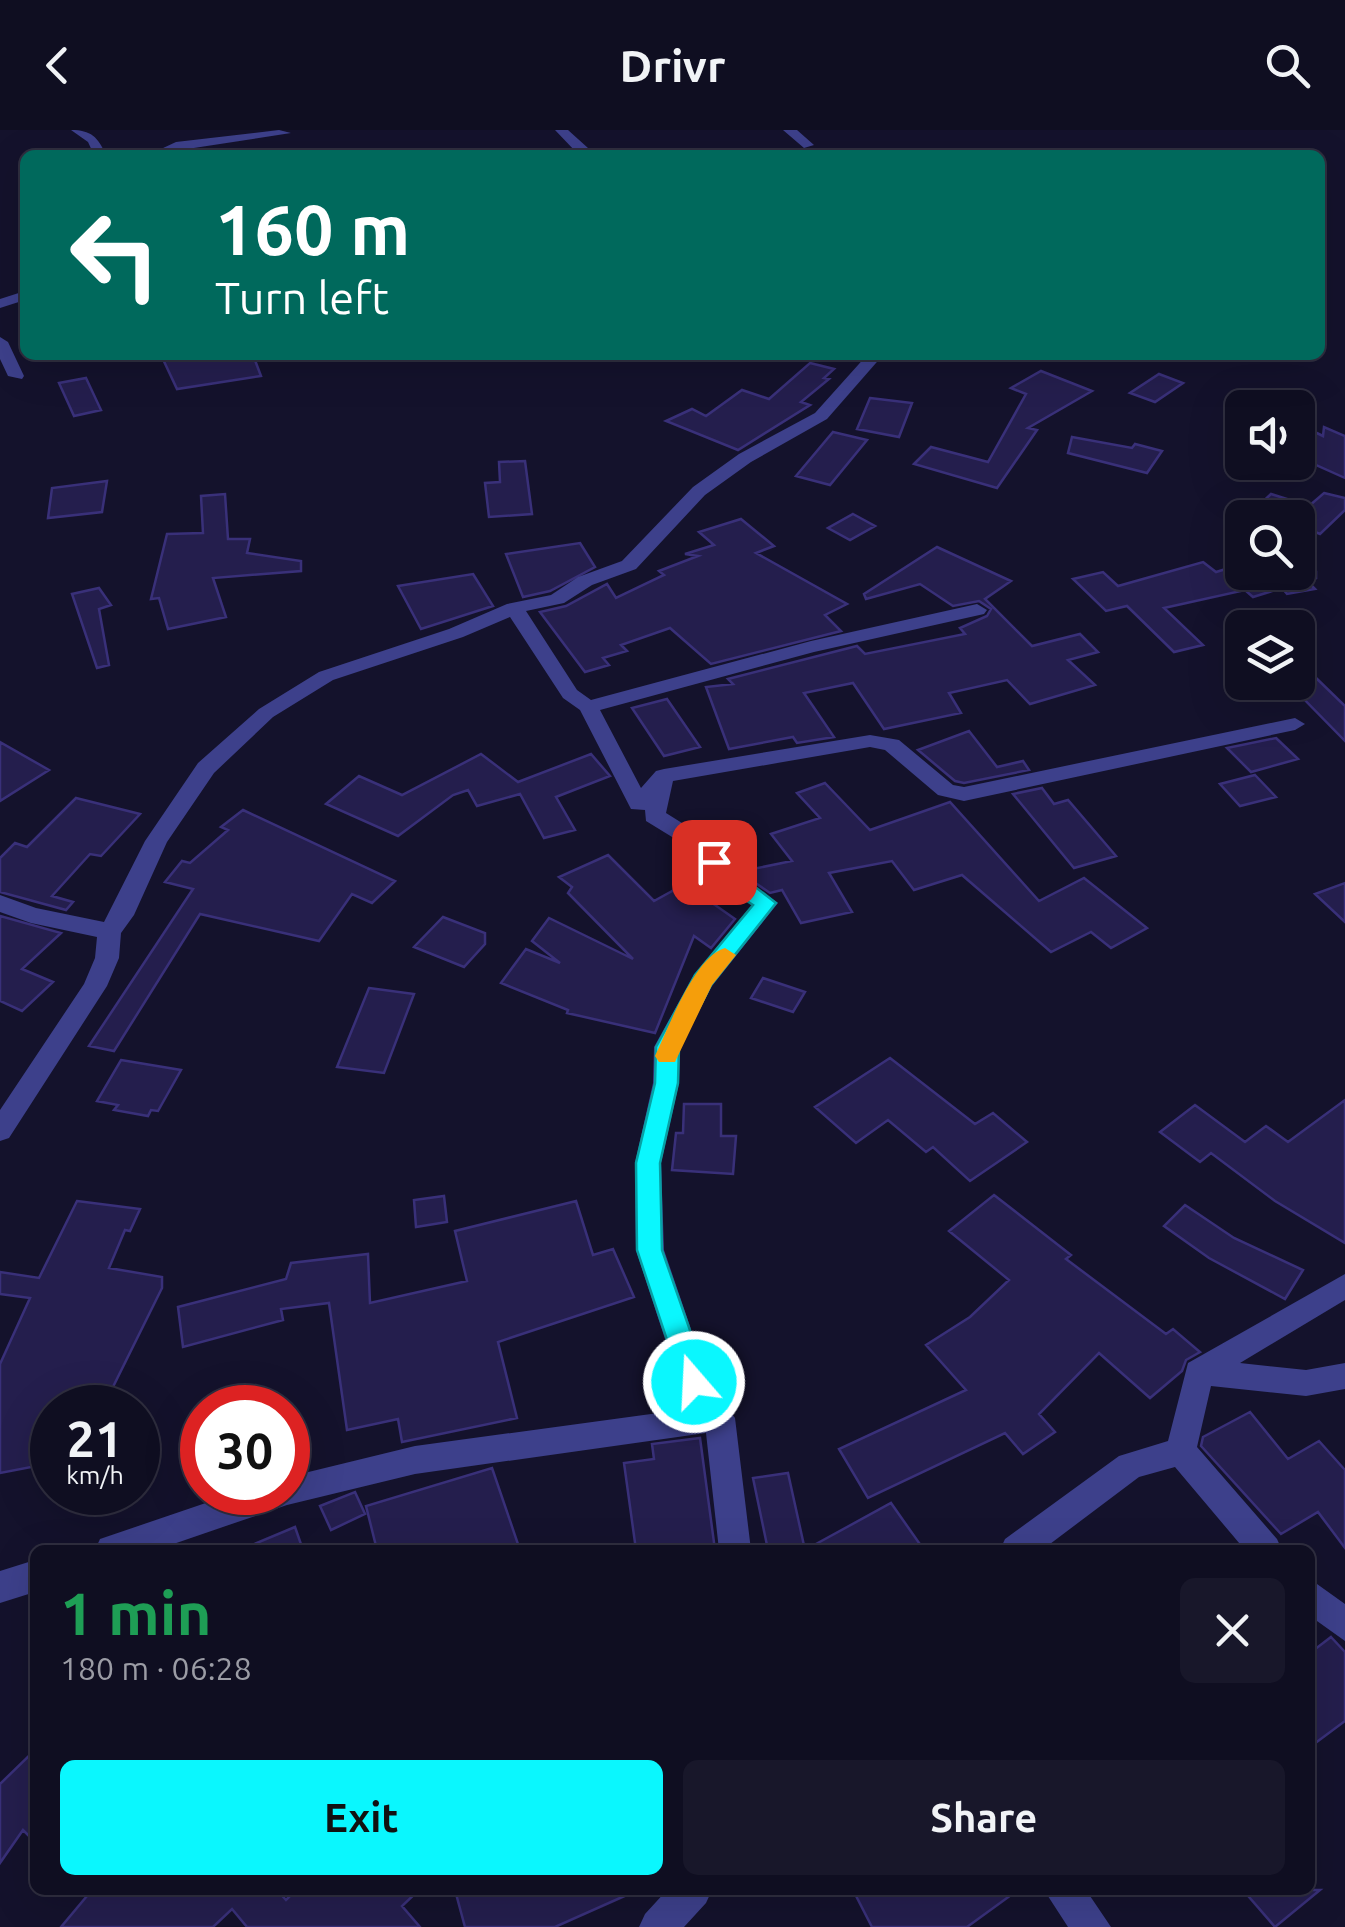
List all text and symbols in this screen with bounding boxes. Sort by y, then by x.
icon: back [30,38,85,93]
icon: search [1260,38,1315,93]
text: Drivr [620,40,725,91]
icon: left [50,190,180,320]
text: 160 m [215,190,410,268]
text: Turn left [215,272,389,323]
map controls [1225,390,1315,700]
button: sound [1225,390,1315,480]
button: search [1225,500,1315,590]
button: layers [1225,610,1315,700]
pin [672,820,757,905]
icon: arrive [687,835,742,890]
position arrow [642,1330,746,1434]
speed limit sign: 30 [180,1385,310,1515]
text: 21 [67,1410,123,1466]
text: km/h [66,1461,124,1489]
button: close [1180,1578,1285,1683]
text: 1 min [60,1579,212,1646]
text: 180 m · 06:28 [60,1650,252,1686]
button: Exit [60,1760,663,1875]
button: Share [683,1760,1285,1875]

